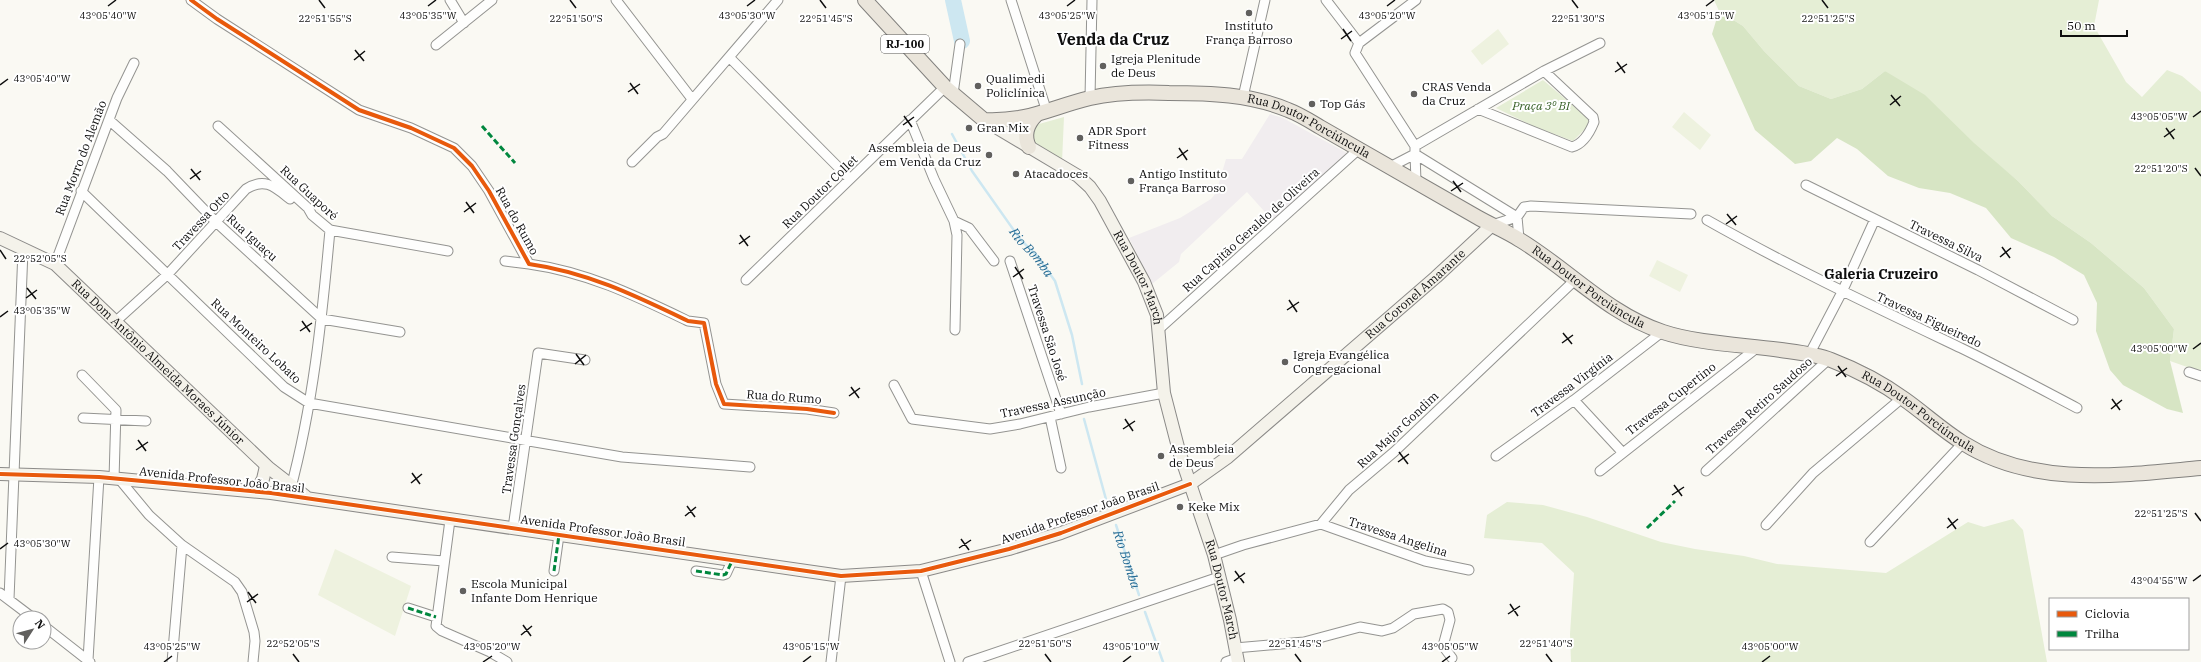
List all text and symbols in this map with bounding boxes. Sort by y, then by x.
marker: Instituto França Barroso [1244,8,1254,18]
text: 43°05'40"W [79,9,137,22]
text: 43°05'35"W [399,9,457,22]
text: 43°05'30"W [718,9,776,22]
text: 43°05'25"W [1038,9,1096,22]
text: 43°05'20"W [1358,9,1416,22]
text: 43°05'15"W [1677,9,1735,22]
text: 22°51'55"S [298,12,352,25]
text: 22°51'50"S [549,12,603,25]
text: 22°51'45"S [799,12,853,25]
text: 22°51'30"S [1551,12,1605,25]
text: 22°51'25"S [1801,12,1855,25]
scale bar [2061,12,2127,38]
place label: Instituto França Barroso [1206,18,1293,47]
text: 50 m [2067,18,2096,33]
district label: Venda da Cruz [1057,29,1169,49]
road number: RJ-100 [881,35,929,53]
place label: Igreja Plenitude de Deus [1111,51,1201,80]
marker: Igreja Plenitude de Deus [1098,61,1108,71]
place label: Qualimedi Policlínica [986,71,1046,100]
text: 43°05'40"W [13,72,71,85]
place label: CRAS Venda da Cruz [1422,79,1492,108]
marker: Qualimedi Policlínica [973,81,983,91]
marker: CRAS Venda da Cruz [1409,89,1419,99]
street label: Rua Doutor Porciúncula [1246,90,1374,161]
place label: Top Gás [1320,96,1366,111]
street label: Rua Morro do Alemão [52,98,109,217]
park label: Praça 3º BI [1511,98,1571,113]
marker: Top Gás [1307,99,1317,109]
text: 43°05'05"W [2130,110,2188,123]
place label: Gran Mix [977,120,1029,135]
marker: Gran Mix [964,123,974,133]
place label: ADR Sport Fitness [1088,123,1146,152]
marker: ADR Sport Fitness [1075,133,1085,143]
place label: Assembleia de Deus em Venda da Cruz [868,140,981,169]
marker: Assembleia de Deus em Venda da Cruz [984,150,994,160]
street label: Rua Doutor Collet [779,152,860,231]
street label: Rua Guaporé [277,162,341,223]
text: 22°51'20"S [2134,162,2188,175]
street label: Rua Capitão Geraldo de Oliveira [1179,164,1322,295]
place label: Atacadoces [1024,166,1088,181]
place label: Antigo Instituto França Barroso [1139,166,1227,195]
marker: Atacadoces [1011,169,1021,179]
marker: Antigo Instituto França Barroso [1126,176,1136,186]
street label: Rua do Rumo [493,184,542,257]
street label: Travessa Otto [169,187,232,254]
street label: Rua Iguaçu [224,211,281,265]
street label: Travessa Silva [1907,216,1986,265]
water label: Rio Bomba [1005,223,1057,281]
street label: Rua Doutor March [1110,228,1166,326]
street label: Rua Doutor Porciúncula [1529,242,1648,331]
street label: Rua Coronel Amarante [1362,246,1468,342]
text: 22°52'05"S [13,252,67,265]
district label: Galeria Cruzeiro [1824,265,1938,283]
street label: Rua Dom Antônio Almeida Moraes Júnior [69,276,248,448]
street label: Travessa São José [1025,283,1070,383]
street label: Travessa Figueiredo [1874,289,1984,351]
street label: Rua Monteiro Lobato [208,295,305,386]
text: 43°05'35"W [13,304,71,317]
text: 43°05'00"W [2130,342,2188,355]
place label: Igreja Evangélica Congregacional [1293,347,1390,376]
street label: Travessa Virgínia [1528,349,1616,420]
street label: Travessa Retiro Saudoso [1702,354,1815,457]
marker: Igreja Evangélica Congregacional [1280,357,1290,367]
street label: Travessa Cupertino [1623,359,1719,438]
street label: Rua Doutor Porciúncula [1859,367,1978,456]
street label: Travessa Gonçalves [498,383,529,495]
street label: Travessa Assunção [999,384,1107,421]
street label: Rua do Rumo [746,386,822,407]
street label: Rua Major Gondim [1354,388,1442,471]
place label: Assembleia de Deus [1169,441,1235,470]
marker: Assembleia de Deus [1156,451,1166,461]
street label: Avenida Professor João Brasil [138,463,306,496]
street label: Avenida Professor João Brasil [999,478,1161,547]
place label: Keke Mix [1188,499,1240,514]
marker: Keke Mix [1175,502,1185,512]
text: 22°51'25"S [2134,507,2188,520]
street label: Avenida Professor João Brasil [520,511,687,550]
street label: Travessa Angelina [1347,513,1450,560]
water label: Rio Bomba [1109,527,1144,591]
text: 43°05'30"W [13,537,71,550]
street label: Rua Doutor March [1202,537,1242,641]
text: 43°04'55"W [2130,574,2188,587]
place label: Escola Municipal Infante Dom Henrique [471,576,598,605]
marker: Escola Municipal Infante Dom Henrique [458,586,468,596]
legend [2049,598,2189,650]
text: Ciclovia [2085,606,2130,621]
north arrow [12,610,52,650]
text: N [32,616,48,632]
text: Trilha [2085,626,2120,641]
text: 22°52'05"S [266,637,320,650]
text: 22°51'50"S [1018,637,1072,650]
text: 22°51'45"S [1268,637,1322,650]
text: 22°51'40"S [1519,637,1573,650]
text: 43°05'25"W [143,640,201,653]
text: 43°05'20"W [463,640,521,653]
text: 43°05'15"W [782,640,840,653]
text: 43°05'10"W [1102,640,1160,653]
text: 43°05'05"W [1421,640,1479,653]
text: 43°05'00"W [1741,640,1799,653]

